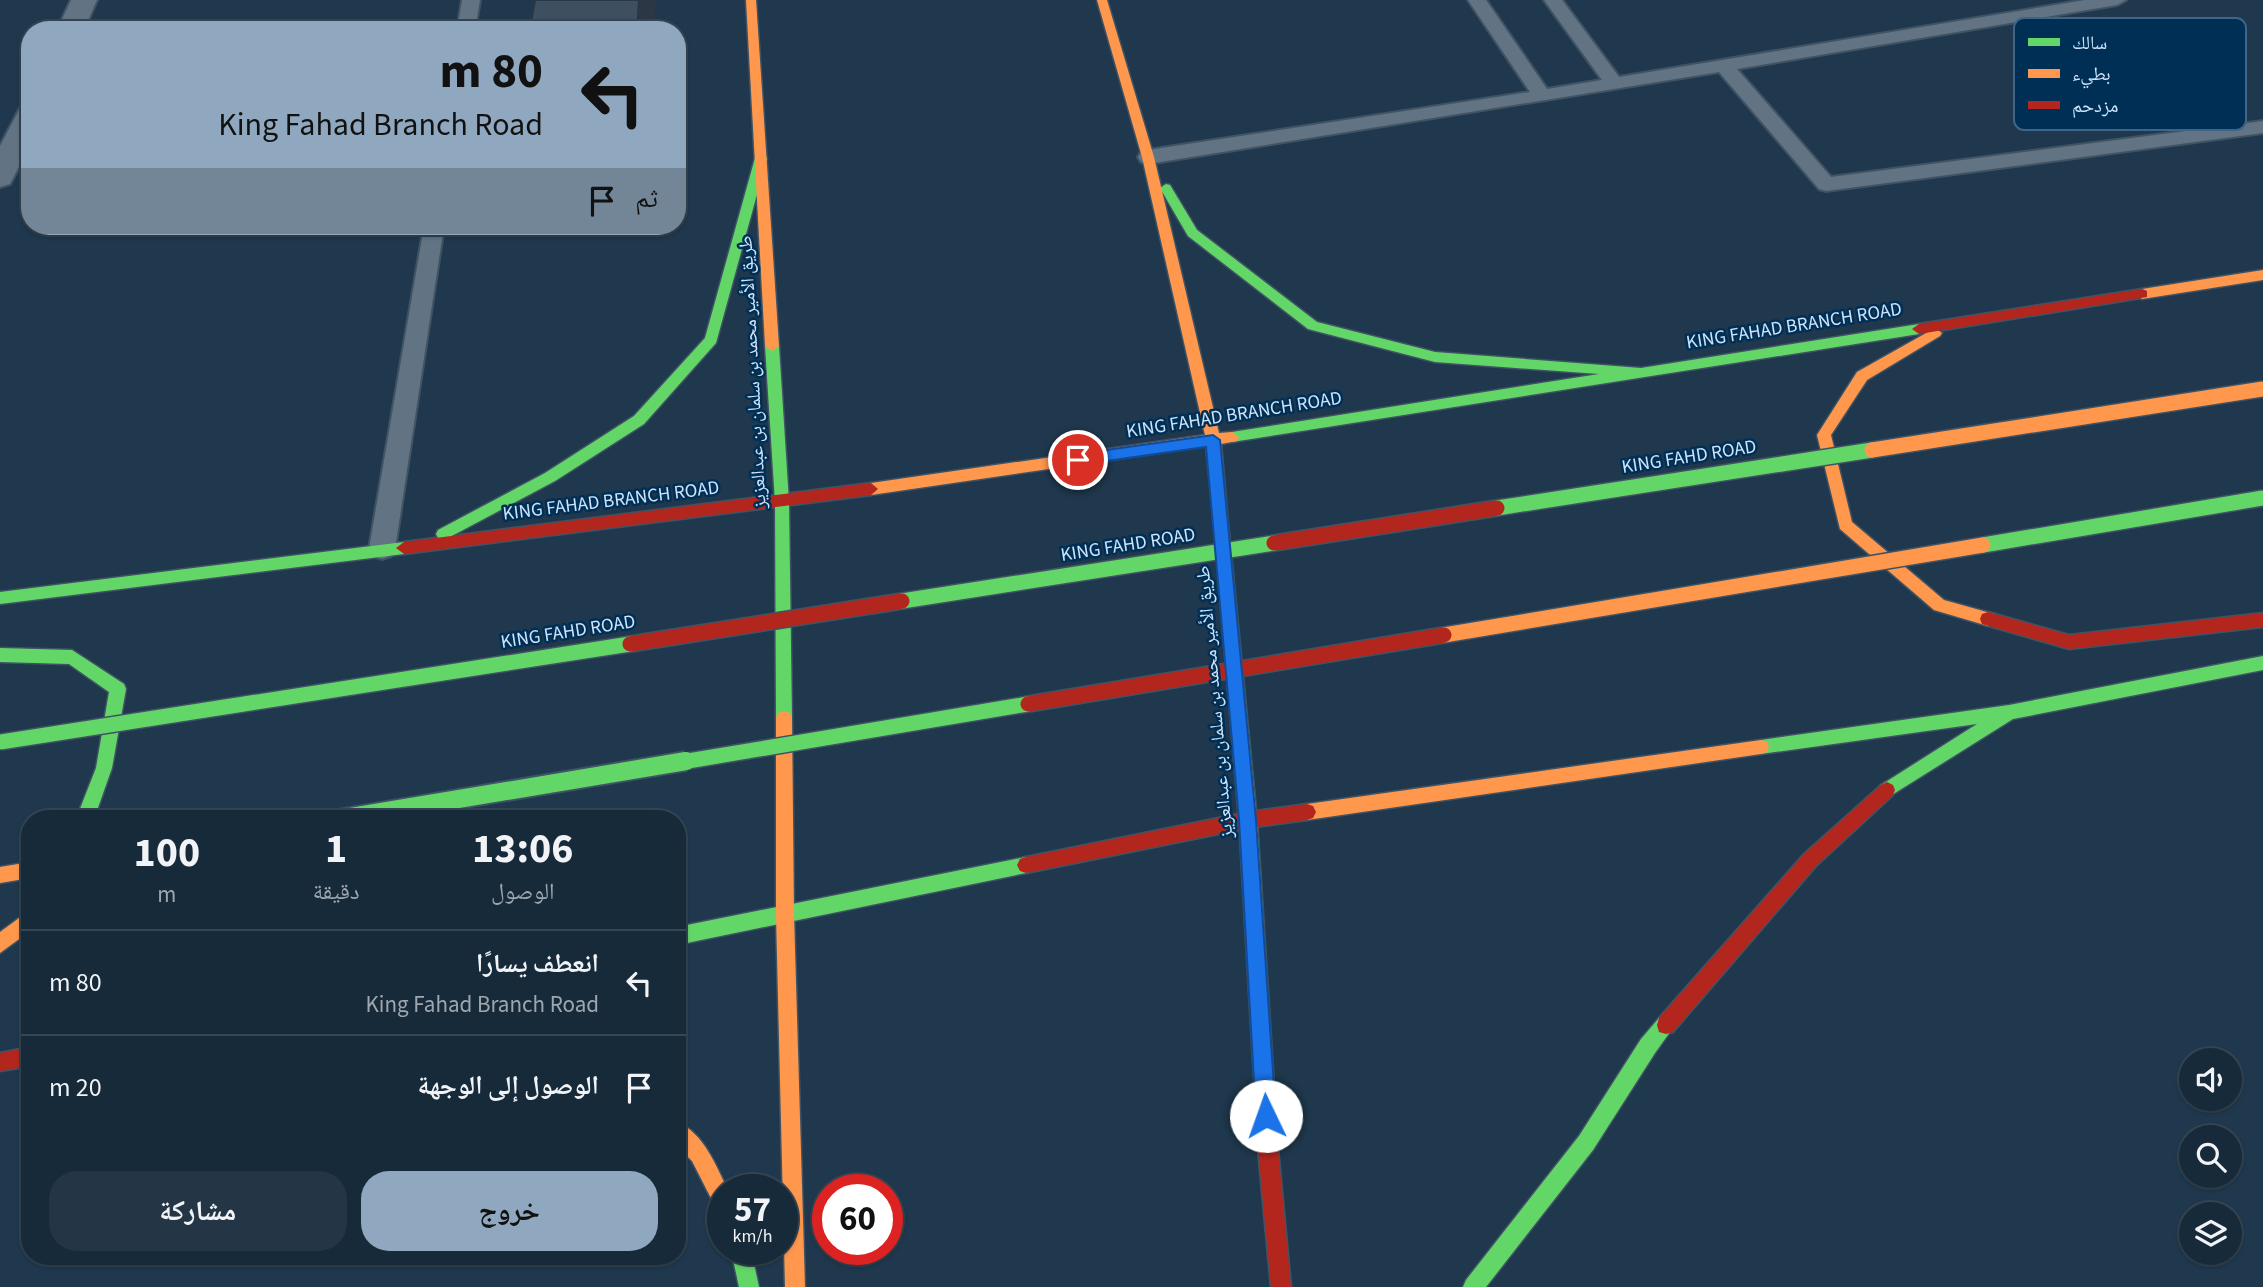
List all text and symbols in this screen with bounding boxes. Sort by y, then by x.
legend [2014,18,2246,130]
text: سالك [2072,30,2107,57]
text: 80 m [439,37,543,107]
icon: left [567,49,658,140]
text: بطيء [2072,61,2111,89]
text: مزدحم [2072,93,2118,120]
text: King Fahad Branch Road [218,102,543,148]
text: ثم [635,180,658,217]
icon: arrive [583,182,621,220]
street label: طريق الأمير محمد بن سلمان بن عبدالعزيز [732,235,774,510]
street label: KING FAHAD BRANCH ROAD [1684,296,1904,356]
street label: KING FAHAD BRANCH ROAD [1124,385,1344,445]
pin [1048,430,1108,490]
street label: KING FAHD ROAD [1620,433,1758,481]
icon: arrive [1059,441,1097,479]
street label: KING FAHAD BRANCH ROAD [501,474,721,528]
street label: KING FAHD ROAD [1059,521,1197,569]
street label: طريق الأمير محمد بن سلمان بن عبدالعزيز [1190,565,1240,840]
street label: KING FAHD ROAD [499,608,637,656]
text: 1 [325,819,347,879]
text: 13:06 [472,819,573,879]
text: 100 [134,823,200,883]
text: دقيقة [313,875,360,908]
text: الوصول [491,875,555,908]
text: m [157,878,176,911]
text: انعطف يسارًا [476,945,599,982]
text: 80 m [49,964,102,1001]
icon: left [620,964,658,1002]
text: King Fahad Branch Road [366,988,599,1021]
map controls [2179,1048,2242,1265]
button: sound [2179,1048,2242,1111]
text: الوصول إلى الوجهة [418,1067,599,1104]
text: 20 m [49,1069,102,1106]
icon: arrive [620,1069,658,1107]
position arrow [1229,1079,1303,1153]
button: search [2179,1125,2242,1188]
button: مشاركة [49,1171,347,1251]
button: خروج [361,1171,658,1251]
speed limit sign: 60 [812,1174,903,1265]
text: 57 [734,1185,771,1235]
button: layers [2179,1202,2242,1265]
text: km/h [733,1224,772,1249]

